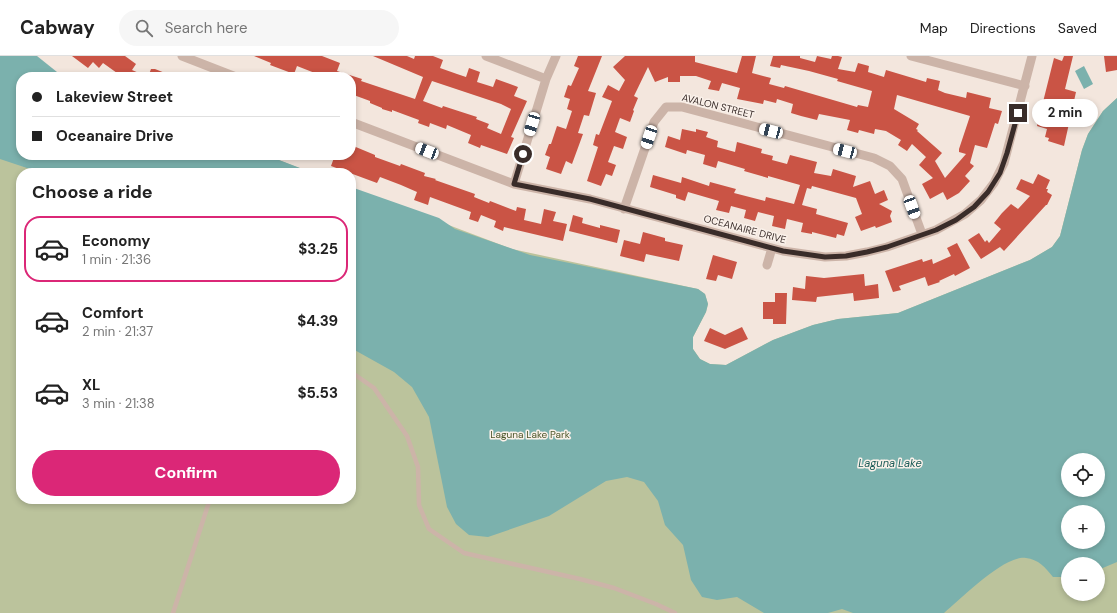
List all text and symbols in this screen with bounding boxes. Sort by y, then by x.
search box [119,10,399,46]
text: Cabway [20,15,95,40]
icon: search [133,17,155,39]
text: Search here [165,18,247,38]
text: Map [920,19,948,37]
text: Directions [970,19,1036,37]
text: Saved [1058,19,1097,37]
text: Lakeview Street [56,87,173,107]
street label: AVALON STREET [680,91,756,121]
callout: 2 min [1032,99,1098,127]
route end [1009,104,1027,122]
text: 2 min [1048,104,1082,121]
car [523,111,541,137]
car [758,122,784,140]
car [639,124,659,150]
text: Oceanaire Drive [56,126,173,146]
car [414,141,440,161]
car [832,142,858,160]
route start [514,145,532,163]
text: Choose a ride [32,180,153,204]
car [902,194,922,220]
street label: OCEANAIRE DRIVE [702,212,788,246]
icon: car [34,231,70,267]
text: Economy [82,231,150,251]
text: $3.25 [298,239,338,259]
text: 1 min · 21:36 [82,251,151,268]
icon: car [34,303,70,339]
text: Comfort [82,303,143,323]
text: $4.39 [297,311,338,331]
text: 2 min · 21:37 [82,323,153,340]
icon: car [34,375,70,411]
text: XL [82,375,100,395]
text: $5.53 [297,383,338,403]
text: 3 min · 21:38 [82,395,155,412]
park label: Laguna Lake Park [490,428,570,441]
button: Confirm [32,450,340,496]
map controls [1061,453,1105,601]
button: locate [1061,453,1105,497]
water label: Laguna Lake [858,456,922,470]
button: + [1061,505,1105,549]
button: − [1061,557,1105,601]

